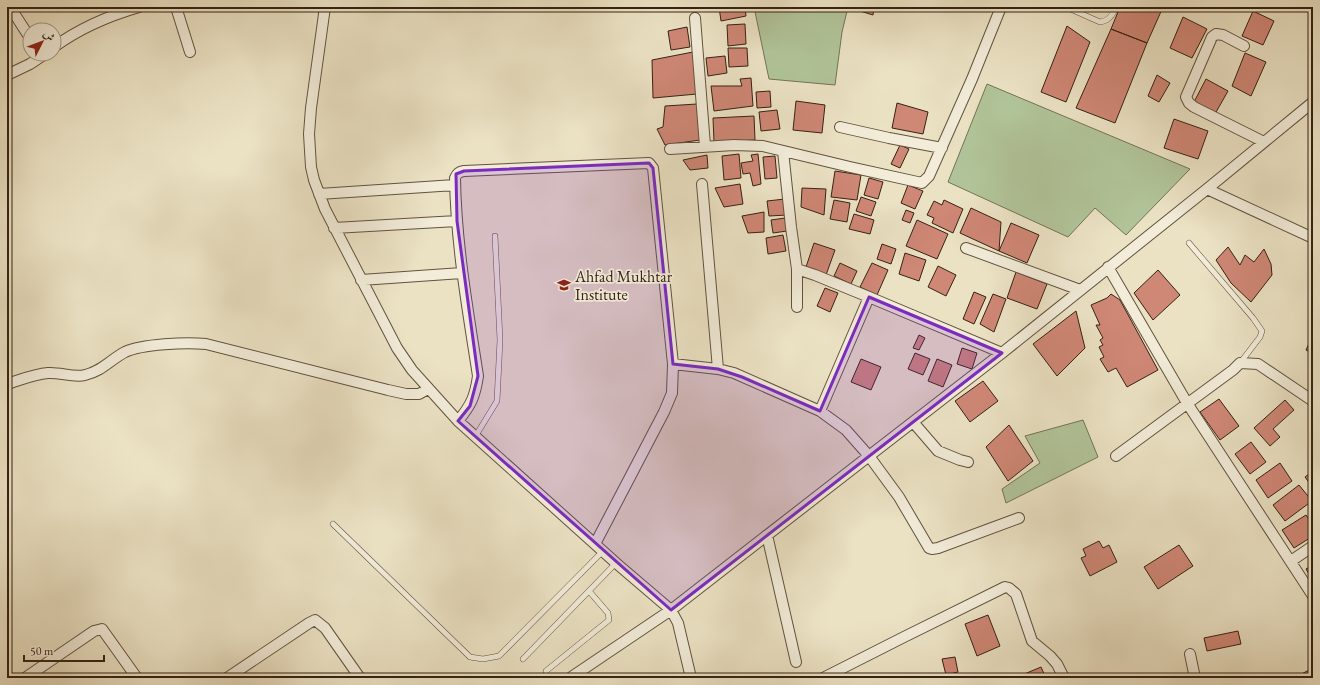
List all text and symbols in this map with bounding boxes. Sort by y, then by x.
north arrow [22,22,62,62]
text: ش [41,27,58,44]
place label: Ahfad Mukhtar Institute [574,266,673,305]
school or university icon: Ahfad Mukhtar Institute [556,277,572,293]
scale bar [24,637,104,663]
text: 50 m [30,643,54,659]

